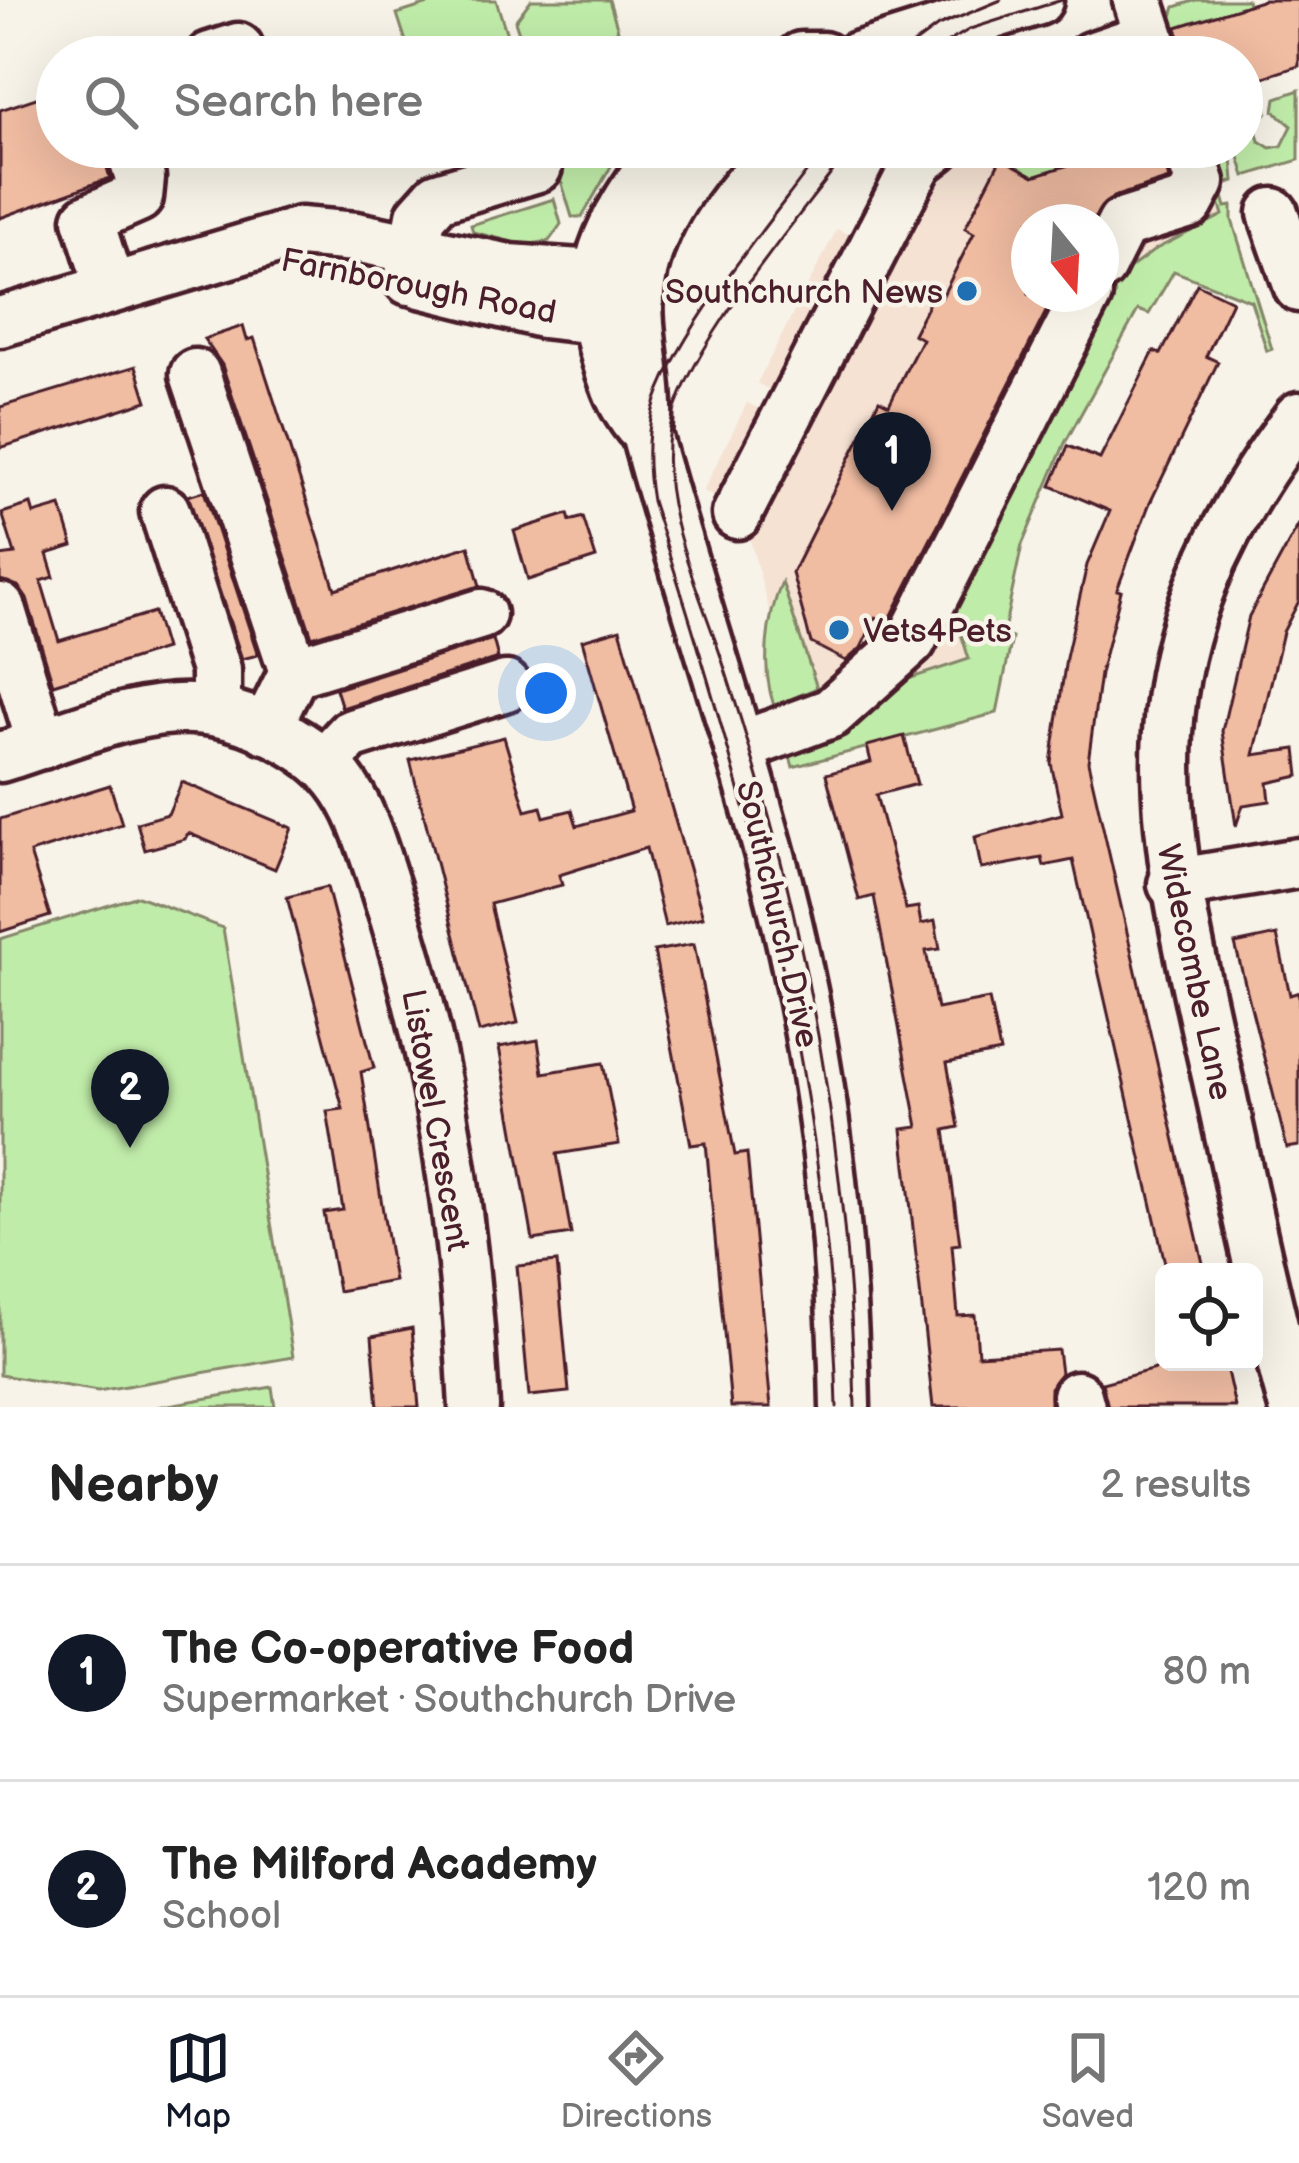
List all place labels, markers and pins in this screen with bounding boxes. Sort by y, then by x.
place label: Southchurch News [665,273,943,313]
marker: Southchurch News [954,278,980,304]
pin: 1 [853,412,931,511]
place label: Vets4Pets [863,612,1012,652]
marker: Vets4Pets [826,617,852,643]
pin: 2 [91,1049,169,1148]

